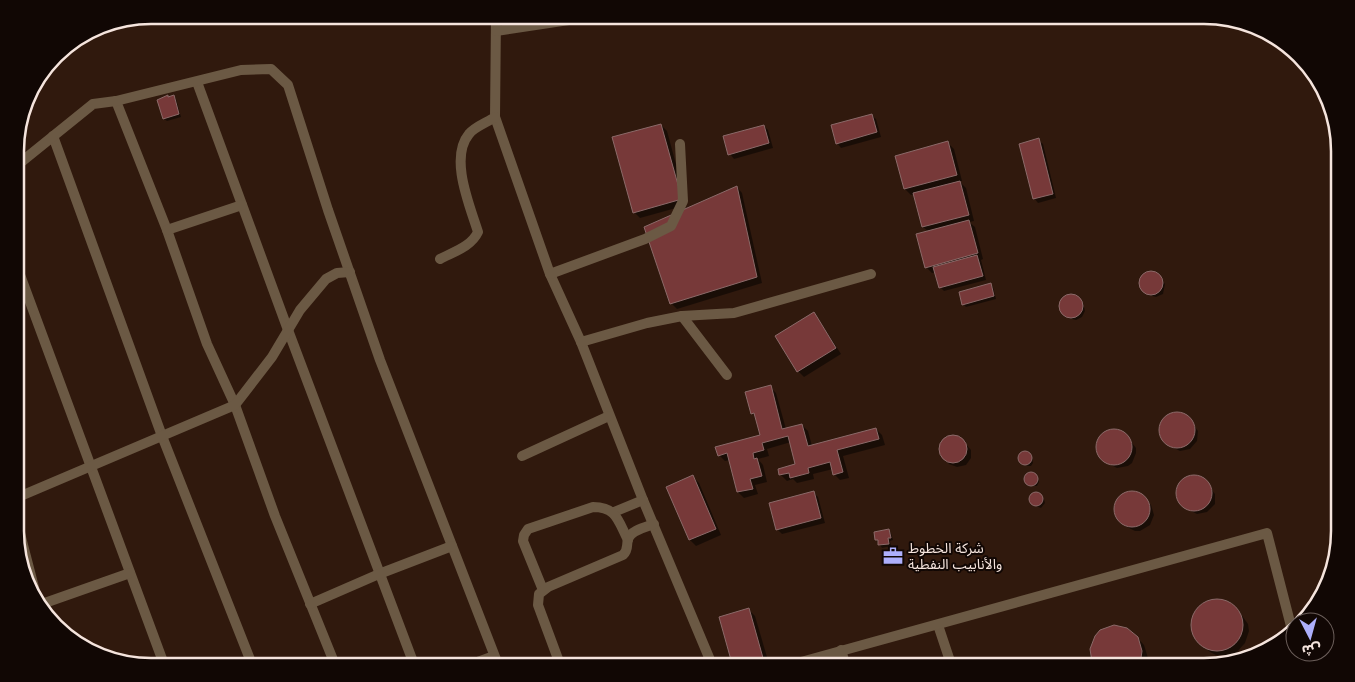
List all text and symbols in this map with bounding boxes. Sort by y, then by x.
place label: شركة الخطوط والأنابيب النفطية [908,540,1002,573]
office icon: شركة الخطوط والأنابيب النفطية [882,545,904,567]
north arrow [1285,612,1335,662]
text: ش [1301,640,1322,659]

